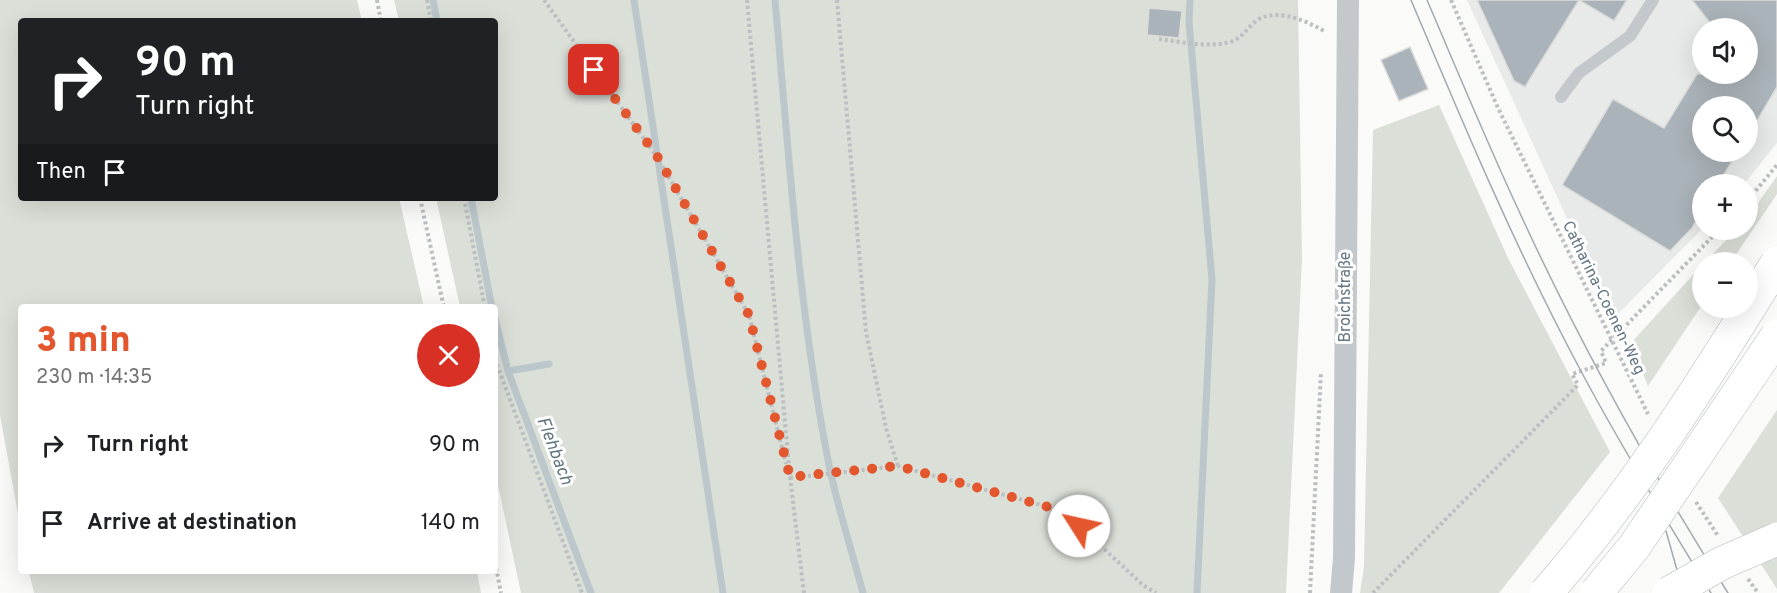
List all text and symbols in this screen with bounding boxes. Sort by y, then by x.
map controls [1692,18,1758,318]
button: sound [1692,18,1758,84]
text: 90 m [135,38,236,91]
icon: right [36,42,114,120]
pin [568,44,619,95]
icon: arrive [577,53,610,86]
text: Turn right [135,90,254,124]
button: search [1692,96,1758,162]
icon: arrive [98,156,131,189]
text: Then [36,159,86,186]
button: + [1692,174,1758,240]
street label: Catharina-Coenen-Weg [1557,218,1649,378]
street label: Broichstraße [1336,252,1356,342]
button: − [1692,252,1758,318]
text: 3 min [36,319,131,365]
button: close [417,324,480,387]
text: 230 m · 14:35 [36,365,152,391]
water label: Flehbach [531,414,578,488]
icon: right [36,429,69,462]
text: Turn right [87,432,189,459]
text: 90 m [429,432,480,459]
position arrow [1047,494,1111,558]
icon: arrive [36,507,69,540]
text: Arrive at destination [87,510,297,537]
text: 140 m [421,510,480,537]

